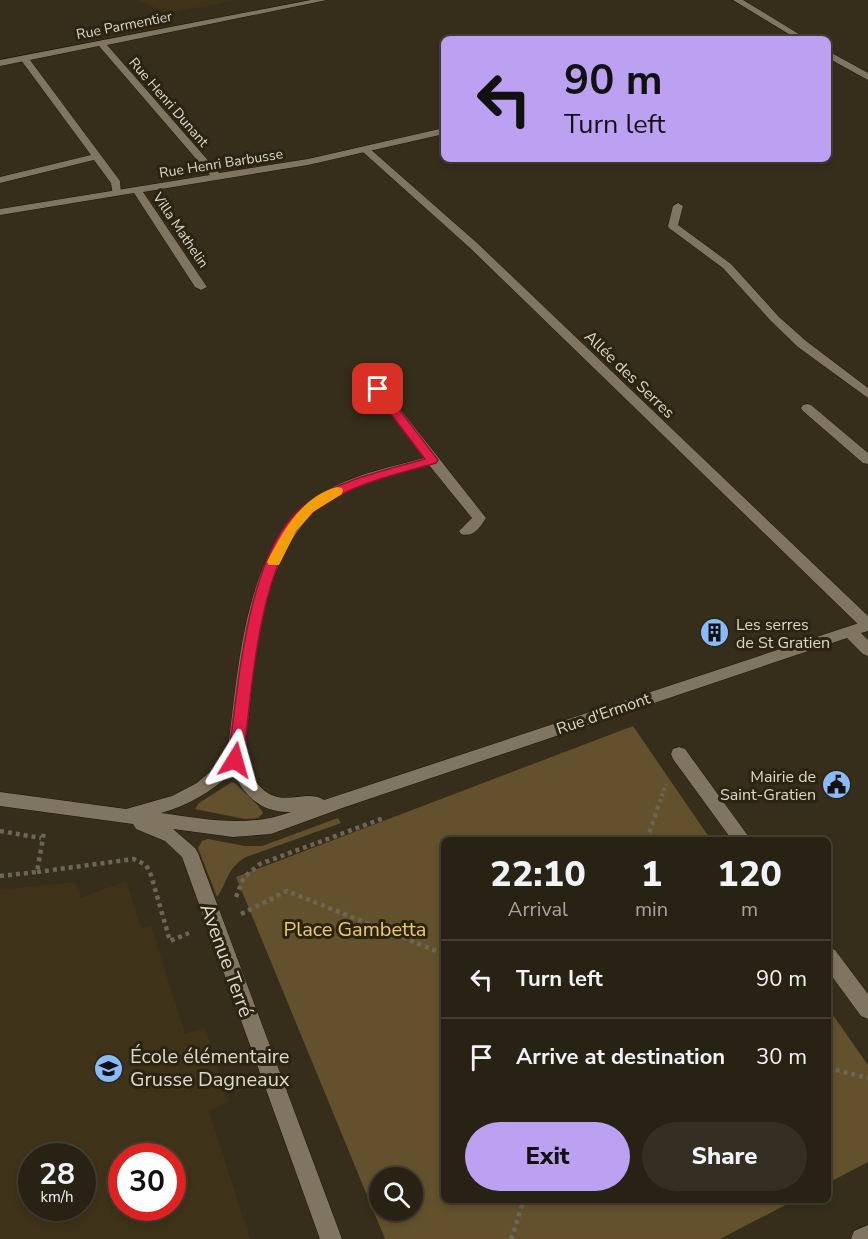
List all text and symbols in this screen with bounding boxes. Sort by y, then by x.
street label: Rue Parmentier [75,7,174,44]
text: 90 m [564,52,663,109]
street label: Rue Henri Dunant [124,54,213,151]
icon: left [465,60,543,138]
text: Turn left [564,106,665,143]
street label: Rue Henri Barbusse [158,144,284,183]
street label: Villa Mathelin [148,188,213,272]
street label: Allée des Serres [579,326,679,424]
pin [352,363,403,414]
icon: arrive [361,372,394,405]
place label: Les serres de St Gratien [736,614,830,654]
building icon: Les serres de St Gratien [699,617,731,649]
street label: Rue d'Ermont [554,688,653,740]
position arrow [203,728,267,792]
place label: Mairie de Saint-Gratien [720,766,816,806]
public building icon: Mairie de Saint-Gratien [821,769,853,801]
text: 22:10 [490,850,586,899]
text: 1 [641,850,662,899]
text: 120 [717,850,782,899]
text: Arrival [508,896,568,923]
text: min [635,896,668,923]
text: m [741,896,758,923]
street label: Avenue Terré [193,900,260,1021]
park label: Place Gambetta [284,916,426,943]
icon: left [465,963,498,996]
text: Turn left [516,964,603,994]
text: 90 m [756,964,807,994]
icon: arrive [465,1041,498,1074]
text: Arrive at destination [516,1042,725,1072]
text: 30 m [756,1042,807,1072]
place label: École élémentaire Grusse Dagneaux [130,1043,290,1093]
school or university icon: École élémentaire Grusse Dagneaux [93,1052,125,1084]
button: Exit [465,1122,630,1191]
button: Share [642,1122,807,1191]
speed limit sign: 30 [108,1143,186,1221]
text: 28 [39,1154,75,1195]
map controls [369,1167,423,1221]
button: search [369,1167,423,1221]
text: km/h [40,1187,74,1207]

